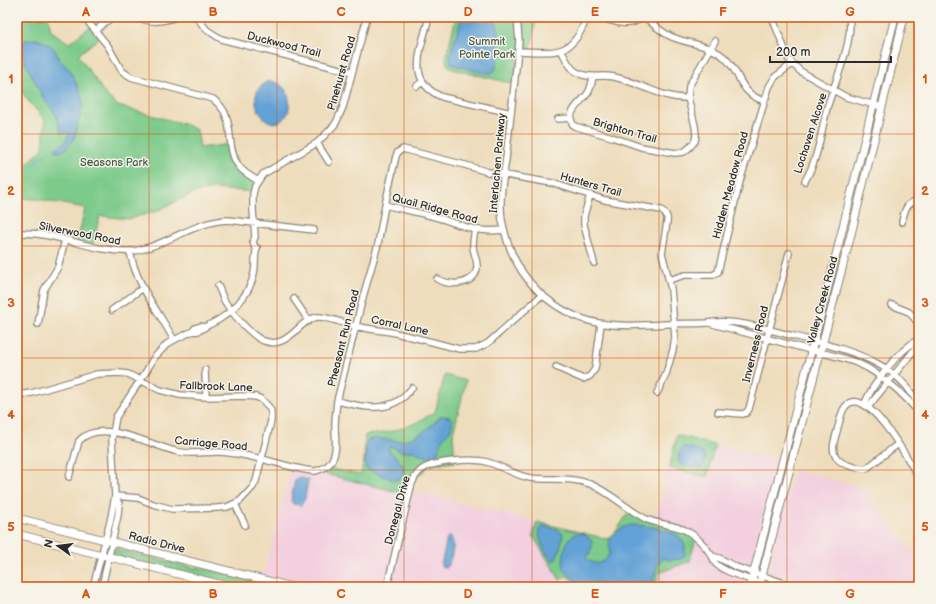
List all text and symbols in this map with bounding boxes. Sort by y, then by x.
text: A [81,4,90,20]
text: B [208,4,218,20]
text: C [336,4,346,20]
text: D [463,4,473,20]
text: E [591,4,600,20]
text: F [719,4,727,20]
text: G [845,4,855,20]
street label: Duckwood Trail [246,29,322,60]
street label: Pinehurst Road [325,34,358,112]
park label: Summit Pointe Park [459,35,516,61]
scale bar [770,38,891,64]
text: 200 m [776,45,810,60]
text: 1 [8,71,14,87]
text: 1 [922,71,928,87]
street label: Lochaven Alcove [791,91,830,175]
street label: Interlachen Parkway [487,113,508,213]
street label: Brighton Trail [591,115,658,146]
street label: Hidden Meadow Road [710,130,751,240]
park label: Seasons Park [80,156,148,169]
street label: Hunters Trail [559,170,623,199]
text: 2 [7,183,15,199]
text: 2 [921,183,929,199]
street label: Quail Ridge Road [391,191,479,226]
street label: Silverwood Road [38,219,122,248]
street label: Valley Creek Road [805,255,840,345]
street label: Pheasant Run Road [325,288,362,388]
text: 3 [7,295,15,311]
text: 3 [921,295,929,311]
street label: Inverness Road [740,304,771,384]
street label: Corral Lane [370,313,430,338]
street label: Fallbrook Lane [179,379,253,394]
text: 4 [7,407,15,423]
text: 4 [921,407,929,423]
street label: Carriage Road [174,434,248,453]
street label: Donegal Drive [382,474,413,546]
text: 5 [7,519,15,535]
text: 5 [921,519,929,535]
north arrow [38,526,78,566]
street label: Radio Drive [127,529,187,556]
text: N [41,538,56,549]
text: A [81,586,90,602]
text: B [208,586,218,602]
text: C [336,586,346,602]
text: D [463,586,473,602]
text: E [591,586,600,602]
text: F [719,586,727,602]
text: G [845,586,855,602]

